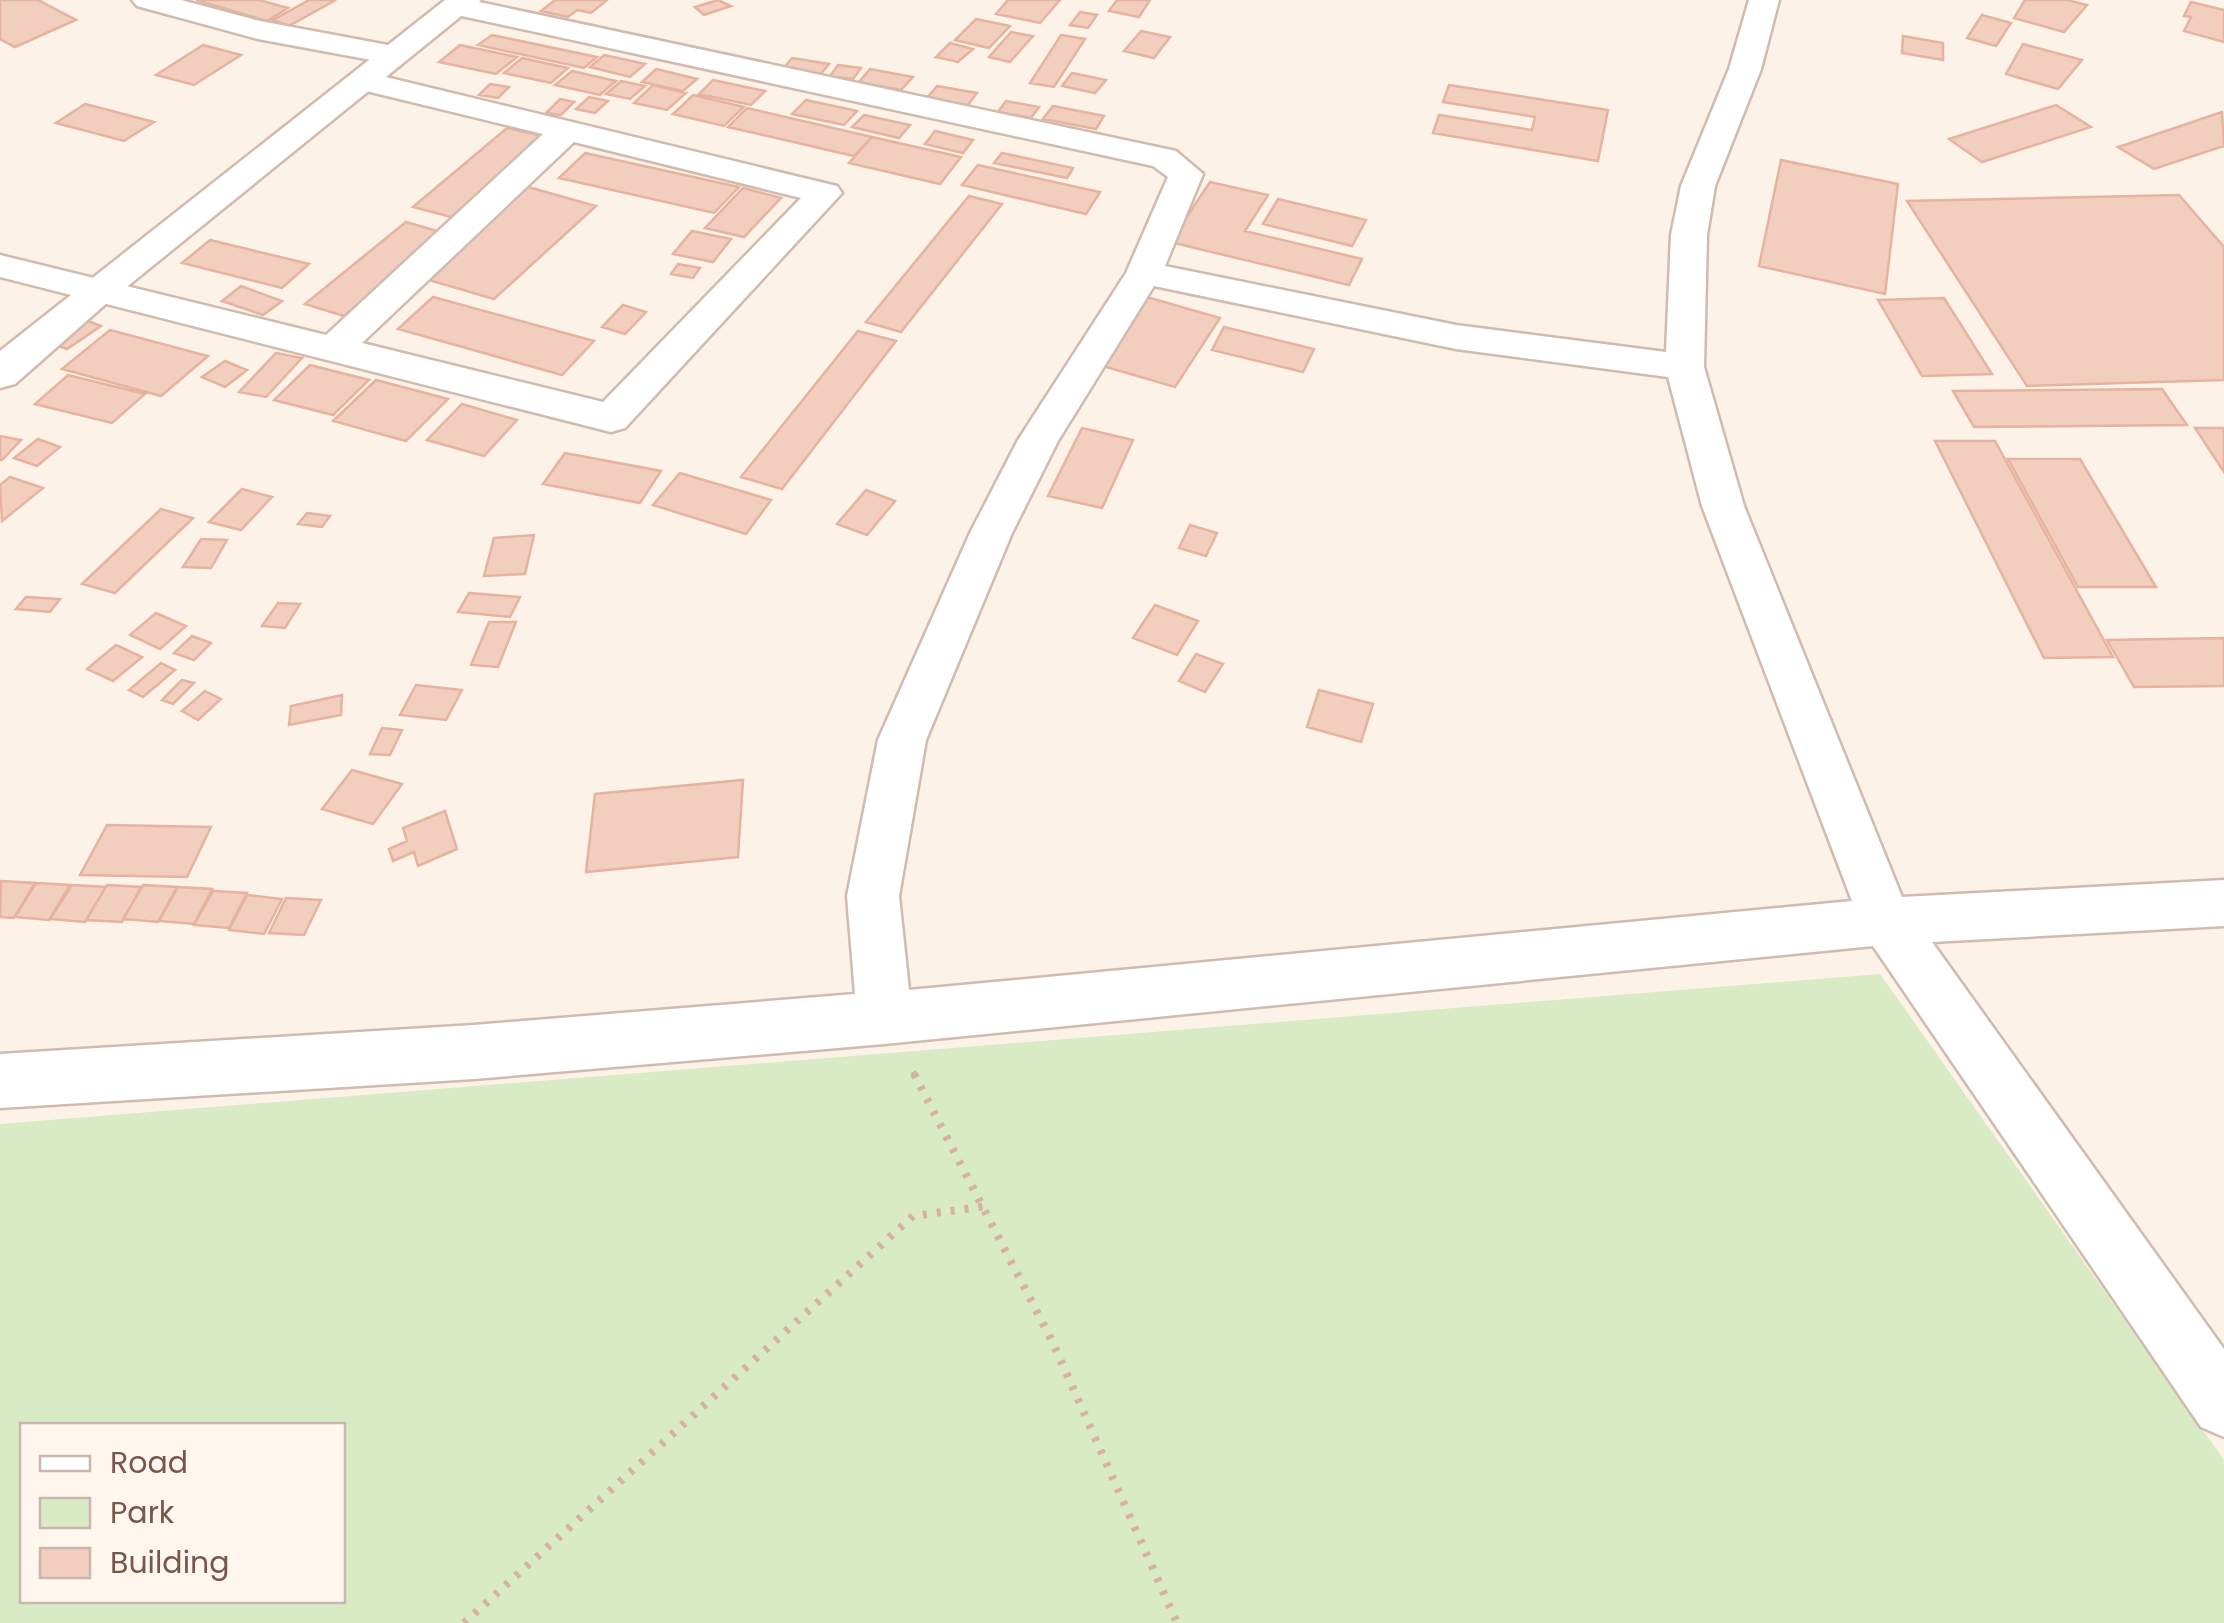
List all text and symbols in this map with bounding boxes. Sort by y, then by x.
legend [20,1423,345,1603]
text: Road [110,1441,188,1484]
text: Park [110,1491,175,1534]
text: Building [110,1541,230,1584]

